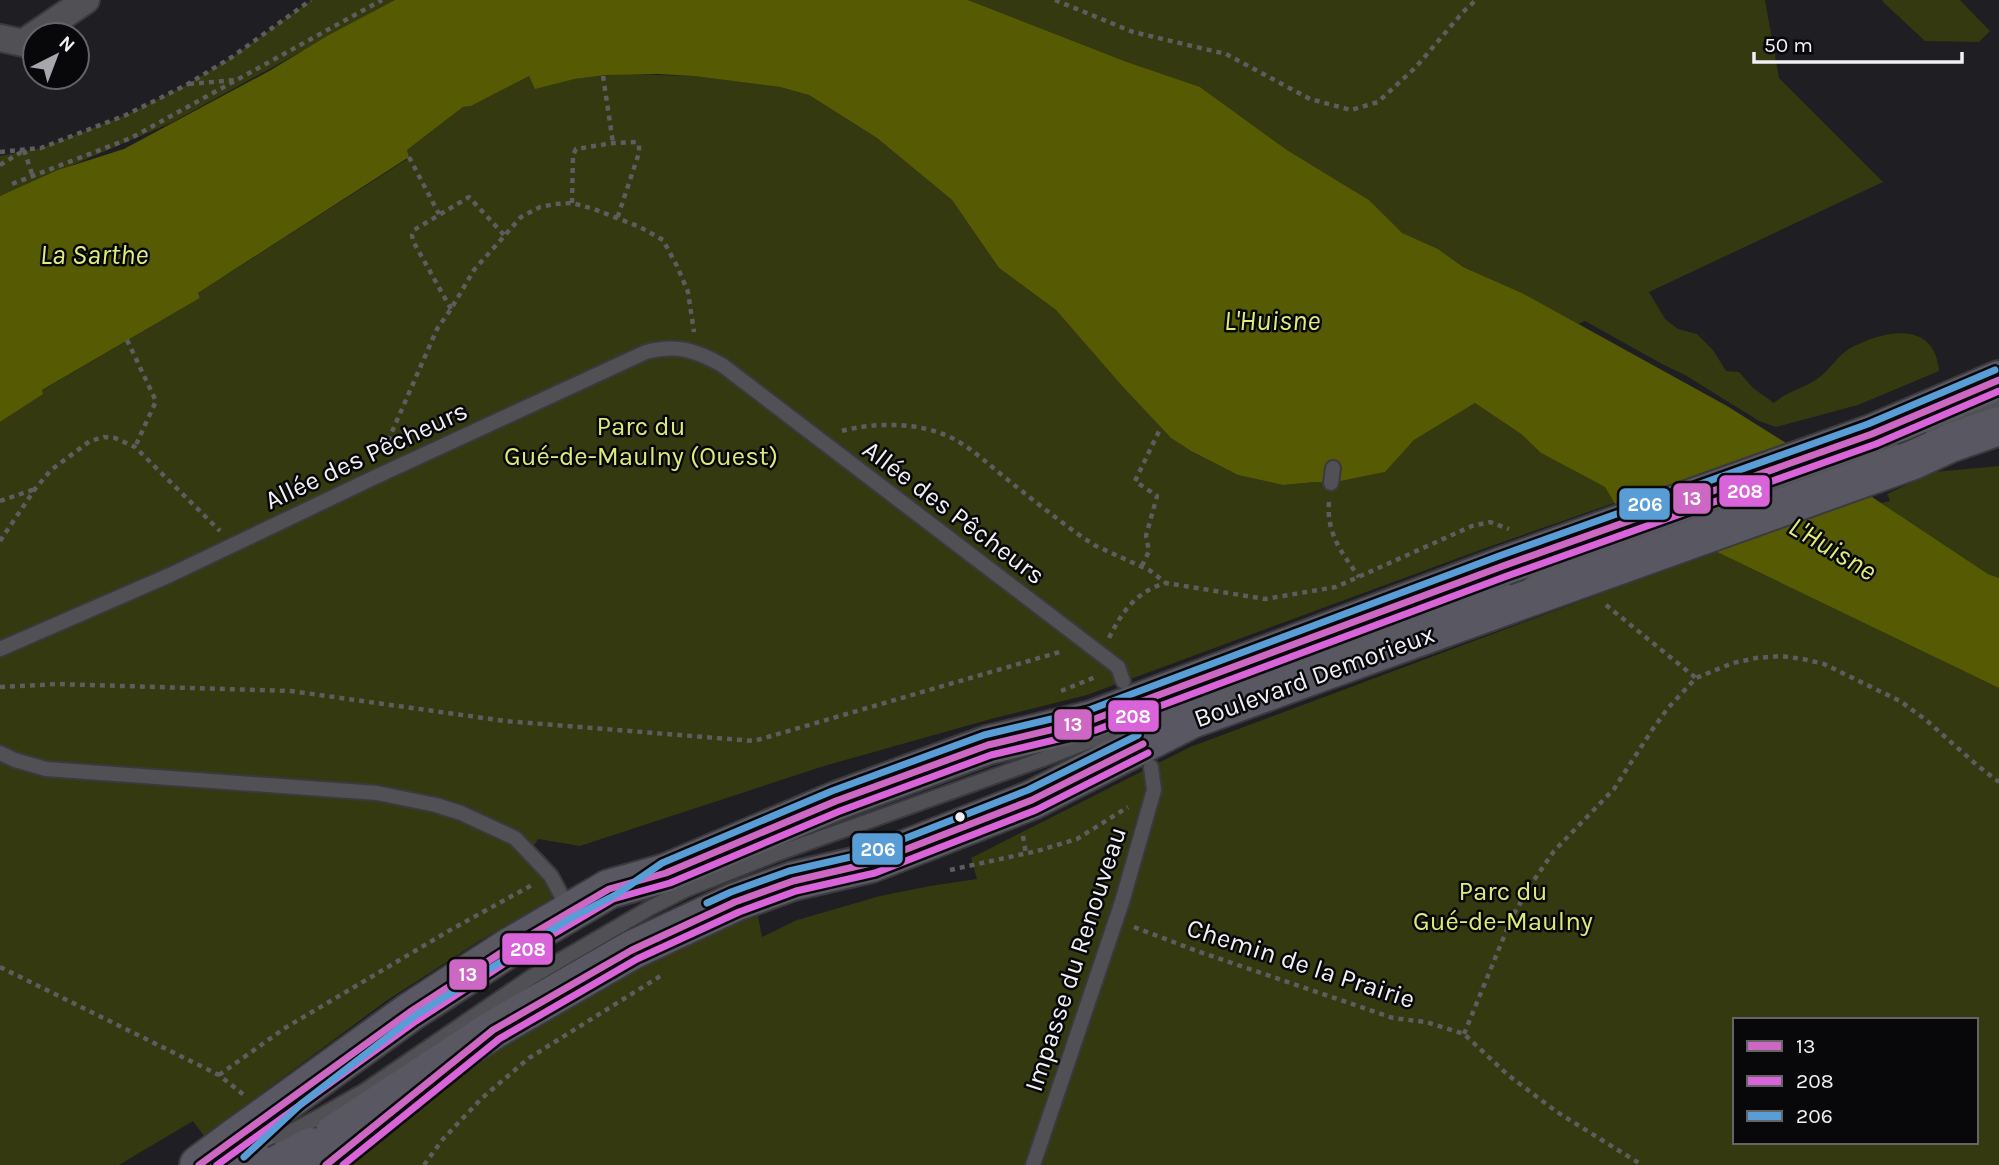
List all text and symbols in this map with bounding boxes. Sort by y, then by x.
north arrow [21,21,91,91]
scale bar [1754,21,1962,65]
text: N [54,31,79,57]
text: 50 m [1764,33,1813,57]
water label: La Sarthe [40,238,148,271]
water label: L'Huisne [1224,304,1320,337]
street label: Allée des Pêcheurs [260,395,472,516]
park label: Parc du Gué-de-Maulny (Ouest) [504,411,778,472]
street label: Allée des Pêcheurs [857,434,1051,591]
line badge: 208 [1718,474,1771,508]
text: 208 [1727,481,1763,503]
line badge: 13 [1672,482,1712,515]
line badge: 206 [1618,487,1671,521]
text: 13 [1683,488,1701,510]
text: 206 [1627,494,1663,516]
water label: L'Huisne [1783,509,1883,587]
street label: Boulevard Demorieux [1190,619,1439,734]
line badge: 208 [1107,699,1160,733]
text: 208 [1115,706,1151,728]
line badge: 13 [1053,708,1093,741]
text: 13 [1064,714,1082,736]
unlabelled marker [953,810,967,824]
street label: Impasse du Renouveau [1018,823,1133,1096]
line badge: 206 [851,832,904,866]
text: 206 [860,839,896,861]
park label: Parc du Gué-de-Maulny [1413,876,1593,937]
street label: Chemin de la Prairie [1183,912,1419,1015]
line badge: 208 [501,932,554,966]
text: 208 [510,939,546,961]
line badge: 13 [448,958,488,991]
text: 13 [459,964,477,986]
legend [1733,1018,1978,1144]
text: 13 [1796,1034,1815,1058]
text: 208 [1796,1069,1834,1093]
text: 206 [1796,1104,1833,1128]

